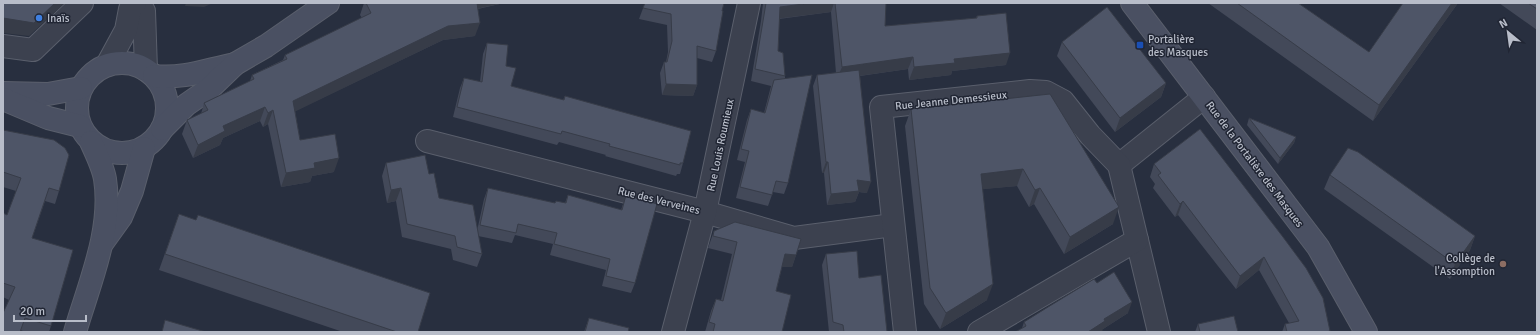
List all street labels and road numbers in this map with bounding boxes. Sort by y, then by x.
street label: Rue Jeanne Demessieux [895,88,1008,113]
street label: Rue Louis Roumieux [704,98,737,193]
street label: Rue de la Portalière des Masques [1203,99,1306,230]
street label: Rue des Verveines [616,184,701,217]

